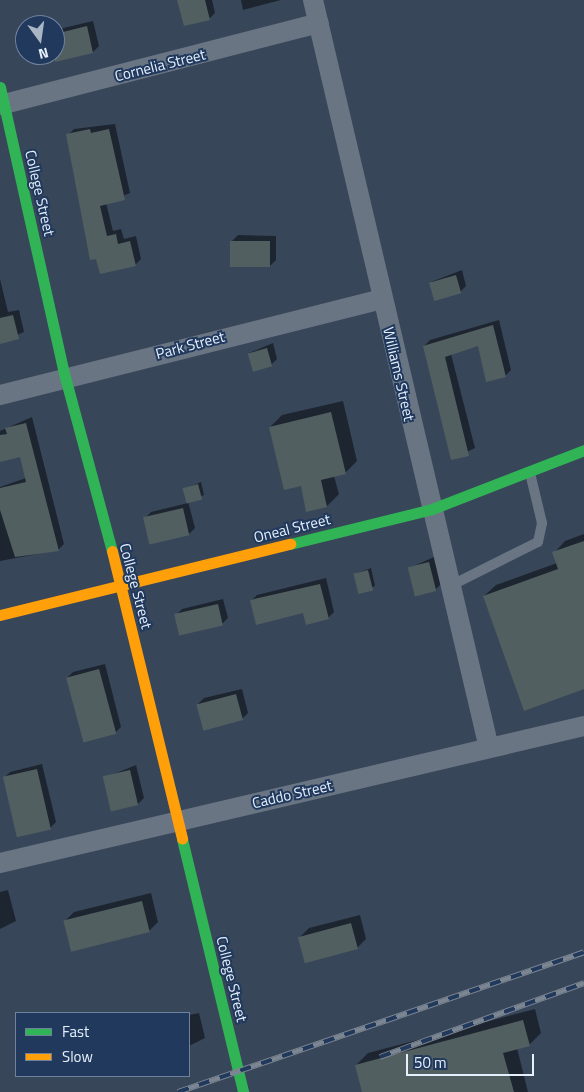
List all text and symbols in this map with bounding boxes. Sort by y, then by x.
north arrow [15,15,65,65]
text: N [36,43,51,65]
street label: Cornelia Street [113,45,207,85]
street label: College Street [21,148,59,238]
street label: Williams Street [379,325,419,423]
street label: Park Street [154,327,226,363]
street label: Oneal Street [252,510,332,546]
street label: College Street [116,541,156,631]
street label: Caddo Street [250,776,334,812]
street label: College Street [213,934,251,1024]
legend [15,1012,190,1077]
text: Fast [62,1020,89,1043]
scale bar [409,1044,536,1076]
text: Slow [62,1045,93,1068]
text: 50 m [414,1051,447,1074]

